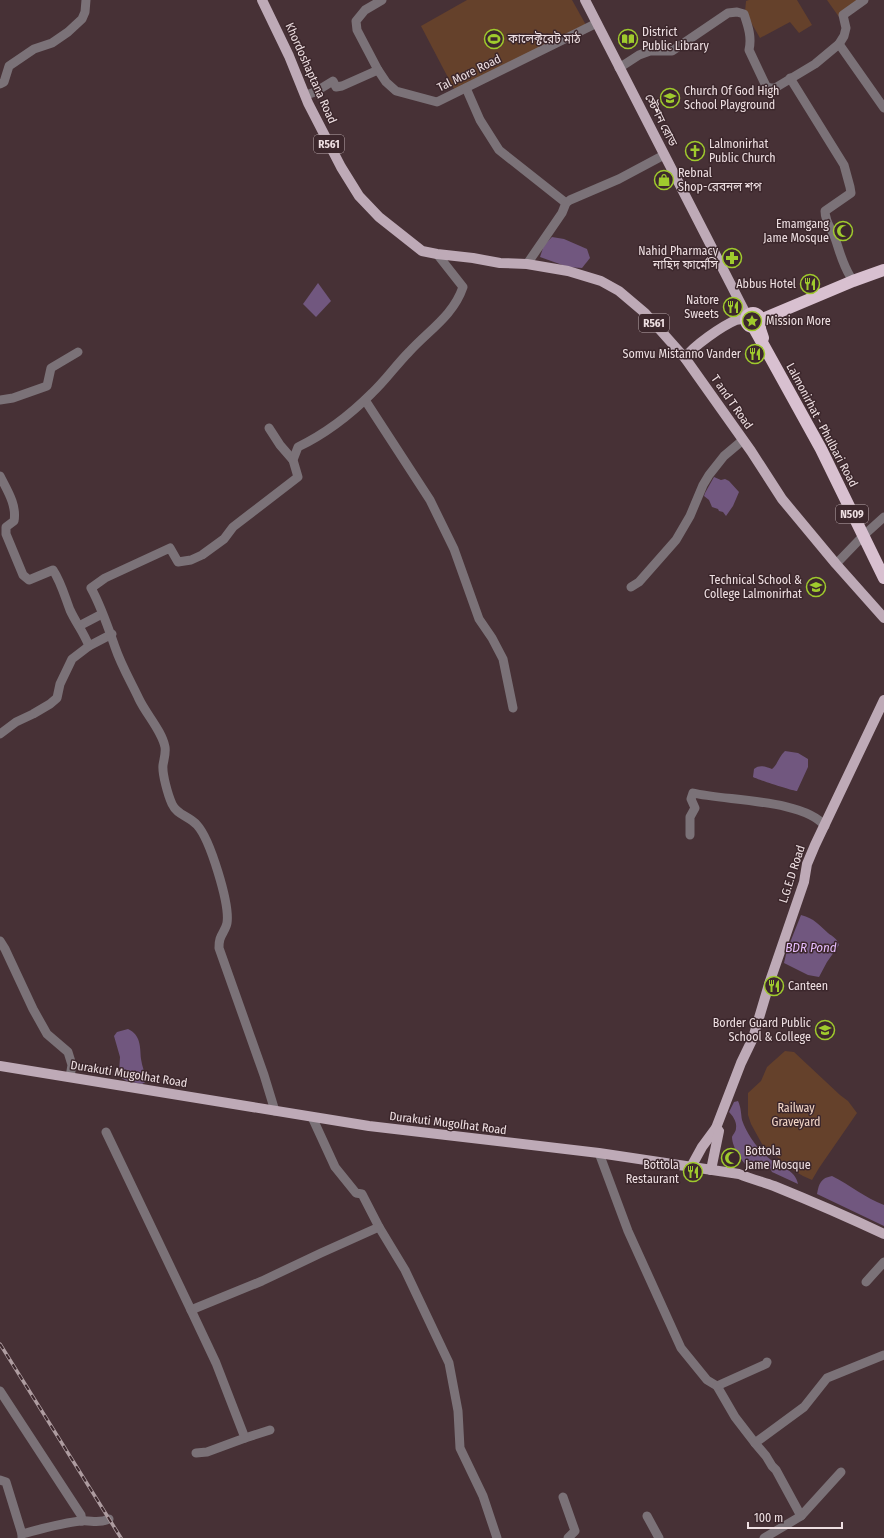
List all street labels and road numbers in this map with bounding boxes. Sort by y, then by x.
street label: Khordoshaptana Road [282,20,340,126]
street label: Tal More Road [435,52,503,94]
street label: স্টেশন রোড [642,91,681,149]
road number: R561 [314,135,344,153]
road number: R561 [639,314,669,332]
street label: Lalmonirhat - Phulbari Road [783,361,861,489]
street label: T and T Road [708,372,756,432]
road number: N509 [836,505,868,523]
street label: L.G.E.D Road [776,843,808,905]
street label: Durakuti Mugolhat Road [70,1058,188,1090]
street label: Durakuti Mugolhat Road [389,1109,507,1137]

